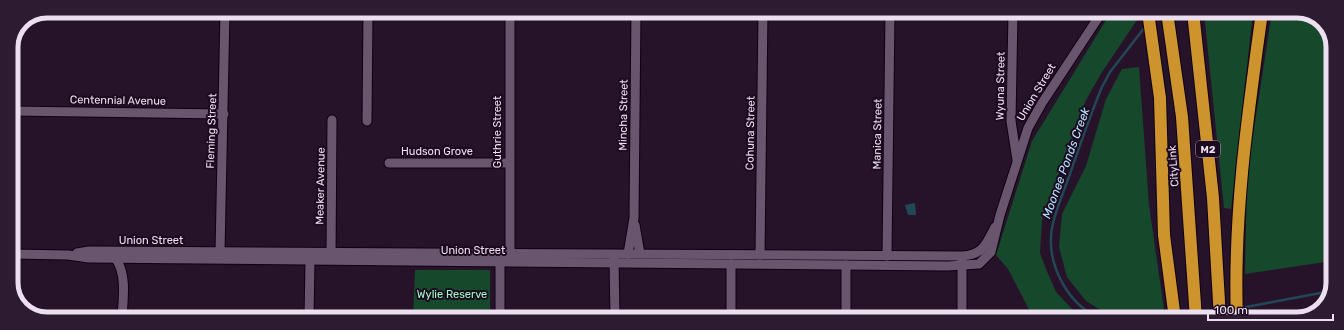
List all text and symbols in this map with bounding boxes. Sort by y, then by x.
street label: Wyuna Street [993,51,1008,120]
street label: Union Street [1014,61,1059,123]
street label: Mincha Street [616,79,631,151]
street label: Fleming Street [204,92,219,169]
street label: Centennial Avenue [70,93,166,108]
street label: Guthrie Street [491,95,504,168]
street label: Cohuna Street [743,95,758,170]
street label: Manica Street [870,98,885,170]
water label: Moonee Ponds Creek [1039,105,1093,220]
road number: M2 [1196,141,1220,157]
street label: CityLink [1166,144,1181,187]
street label: Hudson Grove [401,145,473,158]
street label: Meaker Avenue [313,147,328,225]
street label: Union Street [119,234,184,247]
street label: Union Street [441,244,506,257]
park label: Wylie Reserve [417,288,487,301]
scale bar [1208,296,1333,322]
text: 100 m [1214,303,1248,317]

